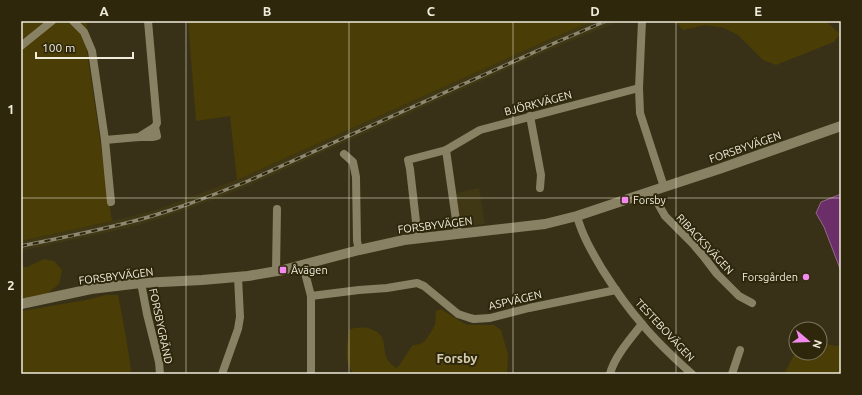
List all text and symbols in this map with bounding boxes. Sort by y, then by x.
text: A [99,4,109,18]
text: B [263,4,272,18]
text: C [427,4,436,18]
text: D [590,4,600,18]
text: E [754,4,762,18]
scale bar [36,34,133,60]
text: 100 m [42,41,75,54]
street label: BJÖRKVÄGEN [503,88,573,118]
text: 1 [7,102,15,116]
street label: FORSBYVÄGEN [707,129,783,165]
place label: Forsby [633,194,667,206]
marker: Forsby [620,195,630,205]
street label: RIBACKSVÄGEN [674,212,736,276]
street label: FORSBYVÄGEN [397,214,473,236]
place label: Åvägen [291,264,328,276]
street label: FORSBYVÄGEN [78,265,154,287]
marker: Åvägen [278,265,288,275]
place label: Forsgården [742,271,798,283]
marker: Forsgården [801,272,811,282]
text: 2 [7,278,15,292]
street label: FORSBYGRÄND [147,287,175,365]
street label: ASPVÄGEN [487,288,543,312]
street label: TESTEBOVÄGEN [633,296,697,364]
north arrow [788,321,828,361]
text: N [810,338,824,350]
district label: Forsby [436,351,478,365]

